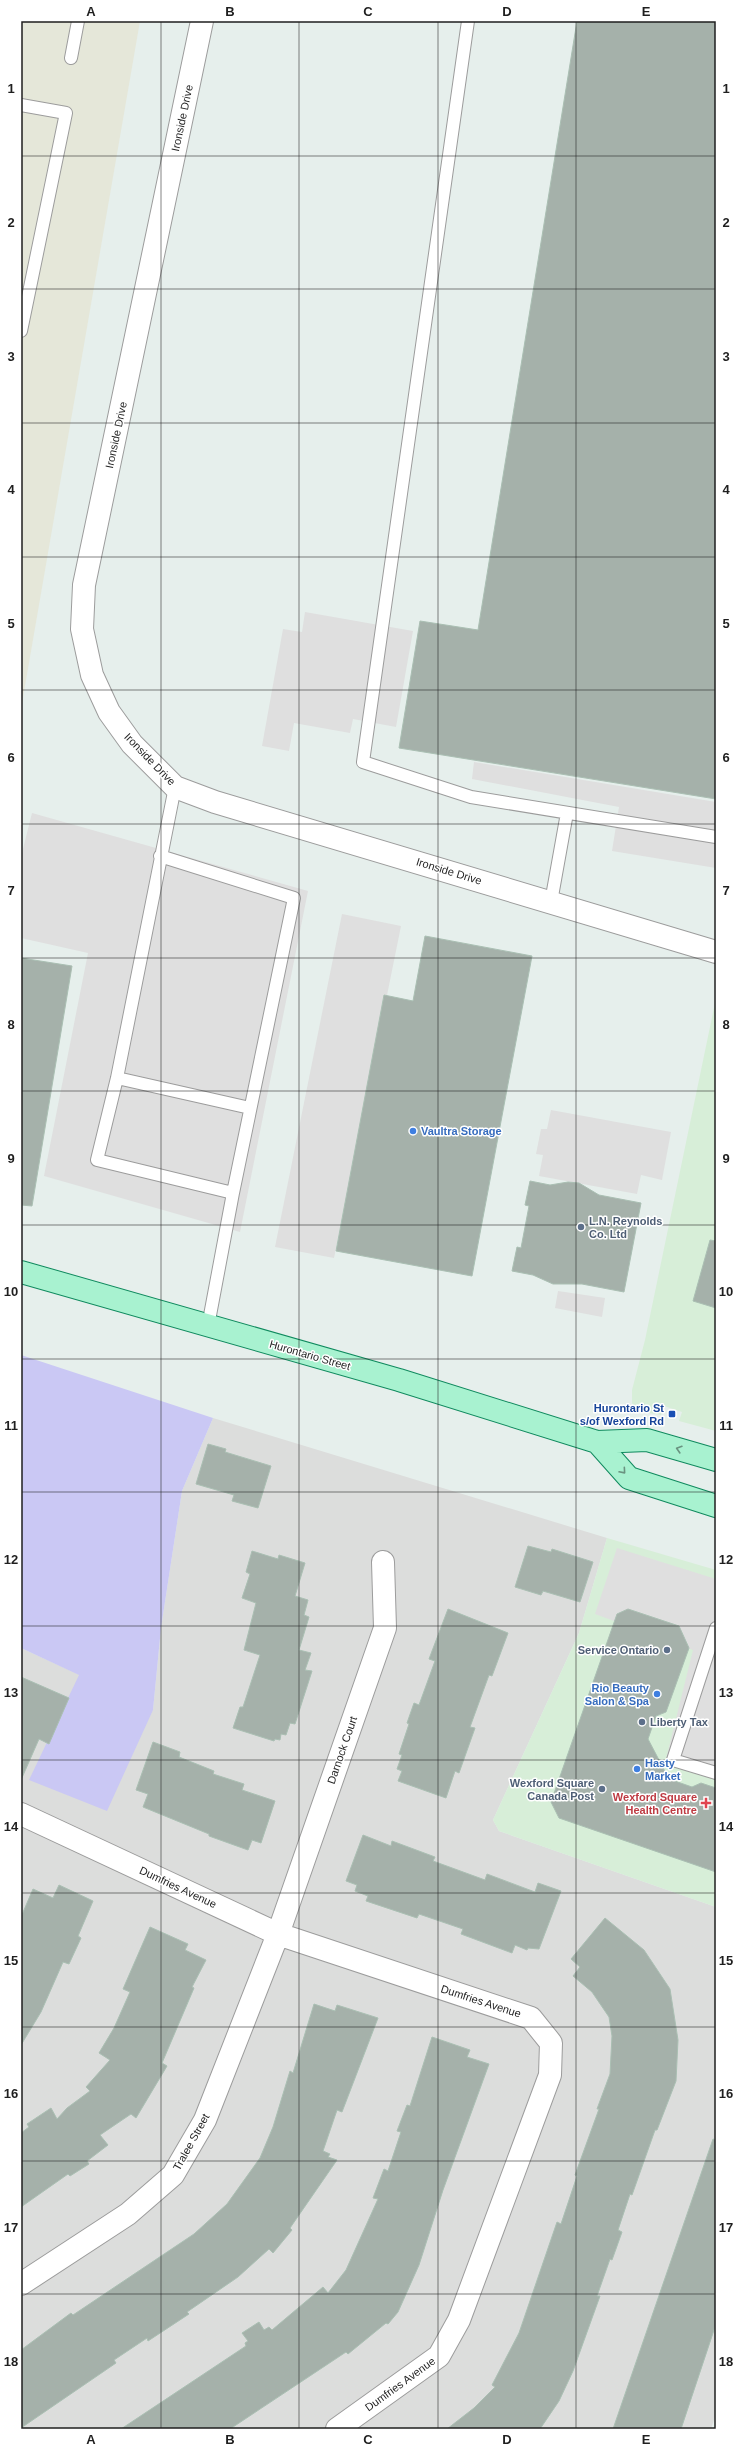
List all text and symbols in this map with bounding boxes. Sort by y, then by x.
text: A [86,4,96,19]
text: B [225,4,235,19]
text: C [363,4,373,19]
text: D [502,4,512,19]
text: E [642,4,651,19]
text: 1 [7,81,15,96]
text: 1 [722,81,730,96]
street label: Ironside Drive [169,84,195,152]
text: 2 [7,215,15,230]
text: 2 [722,215,730,230]
text: 3 [7,349,15,364]
text: 3 [722,349,730,364]
street label: Ironside Drive [103,401,129,469]
text: 4 [7,482,15,497]
text: 4 [722,482,730,497]
text: 5 [7,616,15,631]
text: 5 [722,616,730,631]
street label: Ironside Drive [122,730,178,788]
text: 6 [7,750,15,765]
text: 6 [722,750,730,765]
street label: Ironside Drive [415,855,483,887]
text: 7 [7,883,15,898]
text: 7 [722,883,730,898]
text: 8 [7,1017,15,1032]
text: 8 [722,1017,730,1032]
place label: Vaultra Storage [421,1125,502,1137]
marker: Vaultra Storage [408,1126,418,1136]
text: 9 [7,1151,15,1166]
text: 9 [722,1151,730,1166]
place label: L.N. Reynolds Co. Ltd [589,1215,662,1240]
marker: L.N. Reynolds Co. Ltd [576,1222,586,1232]
text: 10 [4,1284,18,1299]
text: 10 [719,1284,733,1299]
street label: Hurontario Street [268,1338,352,1372]
place label: Hurontario St s/of Wexford Rd [580,1402,664,1427]
marker: Hurontario St s/of Wexford Rd [667,1409,677,1419]
text: 11 [4,1418,18,1433]
text: 11 [719,1418,733,1433]
one-way arrow [675,1445,682,1454]
one-way arrow [618,1466,626,1474]
text: 12 [4,1552,18,1567]
text: 12 [719,1552,733,1567]
place label: Service Ontario [578,1644,659,1656]
marker: Service Ontario [662,1645,672,1655]
place label: Rio Beauty Salon & Spa [585,1682,650,1707]
text: 13 [4,1685,18,1700]
text: 13 [719,1685,733,1700]
marker: Rio Beauty Salon & Spa [652,1689,662,1699]
street label: Darnock Court [325,1715,359,1785]
place label: Liberty Tax [650,1716,709,1728]
marker: Liberty Tax [637,1717,647,1727]
place label: Hasty Market [645,1757,681,1782]
marker: Hasty Market [632,1764,642,1774]
place label: Wexford Square Canada Post [510,1777,594,1802]
marker: Wexford Square Canada Post [597,1784,607,1794]
place label: Wexford Square Health Centre [613,1791,697,1816]
marker: Wexford Square Health Centre [700,1797,712,1809]
text: 14 [4,1819,19,1834]
text: 14 [719,1819,734,1834]
street label: Dumfries Avenue [138,1864,218,1910]
text: 15 [4,1953,18,1968]
text: 15 [719,1953,733,1968]
street label: Dumfries Avenue [439,1982,523,2020]
text: 16 [4,2086,18,2101]
text: 16 [719,2086,733,2101]
street label: Tralee Street [170,2111,212,2173]
text: 17 [4,2220,18,2235]
text: 17 [719,2220,733,2235]
text: 18 [4,2354,18,2369]
text: 18 [719,2354,733,2369]
street label: Dumfries Avenue [363,2355,437,2413]
text: A [86,2432,96,2447]
text: B [225,2432,235,2447]
text: C [363,2432,373,2447]
text: D [502,2432,512,2447]
text: E [642,2432,651,2447]

